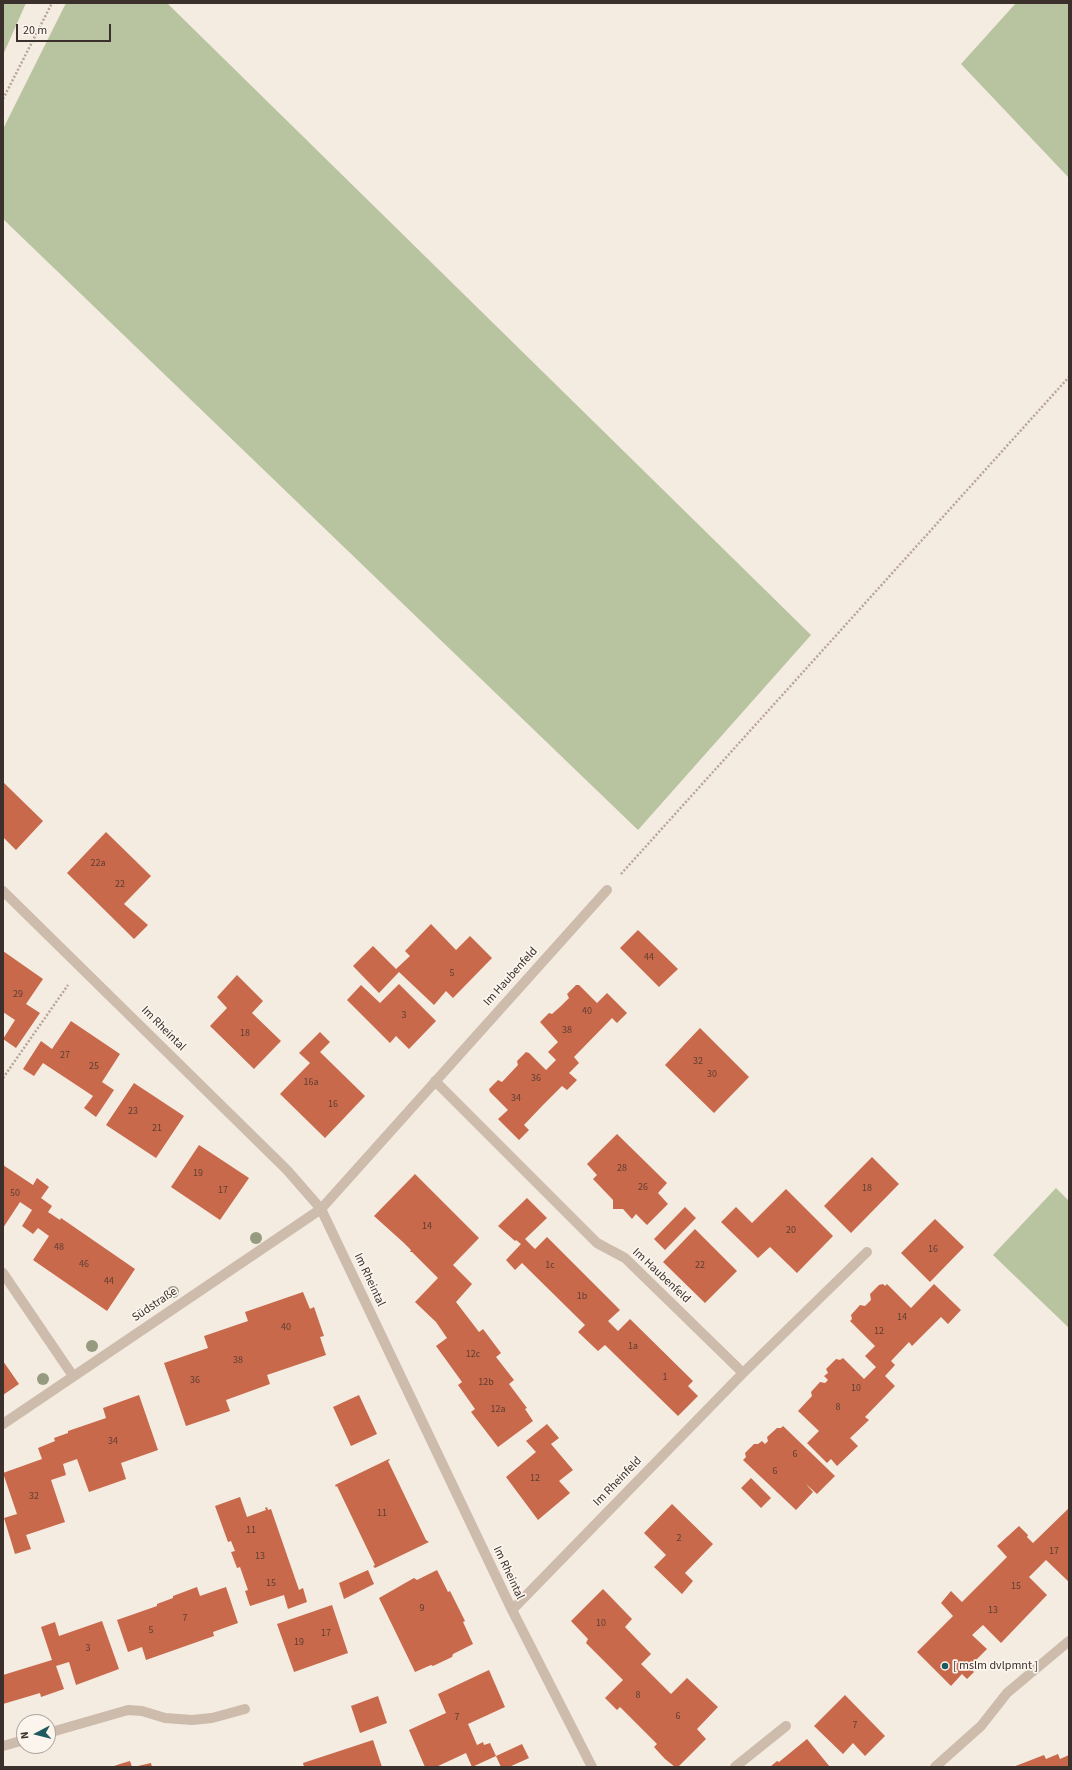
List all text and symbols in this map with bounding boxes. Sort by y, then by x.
scale bar [18,16,113,42]
text: 20 m [23,22,47,39]
house number: 22a [91,858,105,870]
house number: 22 [115,879,125,891]
street label: Im Haubenfeld [481,945,541,1009]
house number: 44 [644,952,654,964]
house number: 5 [450,968,454,980]
house number: 29 [13,989,23,1001]
street label: Im Rheintal [138,1004,188,1054]
house number: 40 [582,1006,592,1018]
house number: 3 [402,1010,406,1022]
house number: 38 [562,1025,572,1037]
house number: 18 [240,1028,250,1040]
house number: 27 [60,1050,70,1062]
house number: 32 [693,1056,703,1068]
house number: 25 [89,1061,99,1073]
house number: 30 [707,1069,717,1081]
house number: 36 [531,1073,541,1085]
house number: 16a [304,1077,318,1089]
house number: 34 [511,1093,521,1105]
house number: 16 [328,1099,338,1111]
house number: 23 [128,1106,138,1118]
house number: 21 [152,1123,162,1135]
house number: 28 [617,1163,627,1175]
house number: 19 [193,1168,203,1180]
house number: 26 [638,1182,648,1194]
house number: 18 [862,1183,872,1195]
house number: 17 [218,1185,228,1197]
house number: 50 [10,1188,20,1200]
house number: 14 [422,1221,432,1233]
house number: 20 [786,1225,796,1237]
house number: 48 [54,1242,64,1254]
house number: 16 [928,1244,938,1256]
street label: Im Haubenfeld [629,1245,693,1307]
street label: Im Rheintal [350,1251,388,1309]
house number: 46 [79,1259,89,1271]
house number: 1c [545,1260,555,1272]
house number: 22 [695,1260,705,1272]
house number: 44 [104,1276,114,1288]
street label: Südstraße [130,1285,180,1325]
house number: 1b [577,1291,587,1303]
house number: 14 [897,1312,907,1324]
house number: 40 [281,1322,291,1334]
house number: 12 [874,1326,884,1338]
house number: 1a [628,1341,638,1353]
house number: 12c [466,1349,480,1361]
house number: 38 [233,1355,243,1367]
house number: 1 [663,1372,667,1384]
house number: 36 [190,1375,200,1387]
house number: 12b [478,1377,494,1389]
house number: 10 [851,1383,861,1395]
house number: 8 [836,1402,840,1414]
house number: 12a [491,1404,505,1416]
house number: 34 [108,1436,118,1448]
house number: 6 [793,1449,797,1461]
street label: Im Rheinfeld [591,1454,645,1510]
house number: 6 [773,1466,777,1478]
house number: 12 [530,1473,540,1485]
house number: 32 [29,1491,39,1503]
house number: 11 [377,1508,387,1520]
house number: 11 [246,1525,256,1537]
house number: 2 [677,1533,681,1545]
street label: Im Rheintal [489,1544,527,1602]
house number: 17 [1049,1546,1059,1558]
house number: 13 [255,1551,265,1563]
house number: 15 [266,1578,276,1590]
house number: 15 [1011,1581,1021,1593]
house number: 9 [420,1603,424,1615]
house number: 13 [988,1605,998,1617]
house number: 7 [183,1613,187,1625]
house number: 10 [596,1618,606,1630]
house number: 5 [149,1625,153,1637]
house number: 17 [321,1628,331,1640]
house number: 19 [294,1637,304,1649]
house number: 3 [86,1643,90,1655]
place label: [ mslm dvlpmnt ] [953,1659,1038,1673]
marker: [ mslm dvlpmnt ] [940,1661,950,1671]
house number: 8 [636,1690,640,1702]
house number: 6 [676,1711,680,1723]
house number: 7 [455,1712,459,1724]
north arrow [16,1714,56,1754]
house number: 7 [853,1720,857,1732]
text: N [17,1731,32,1740]

